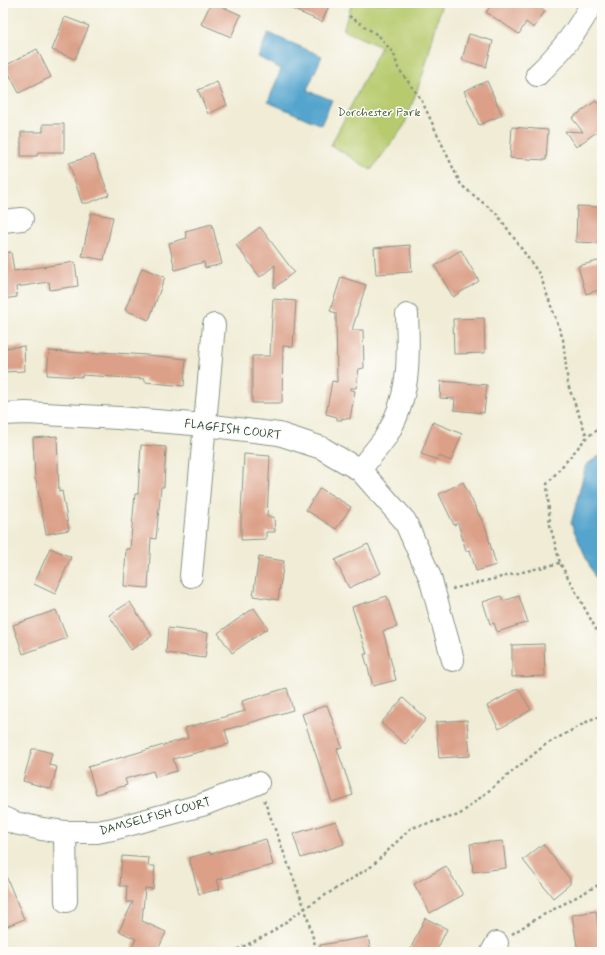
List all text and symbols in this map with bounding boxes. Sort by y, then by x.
park label: Dorchester Park [338,105,420,121]
street label: FLAGFISH COURT [183,416,282,444]
street label: DAMSELFISH COURT [98,794,213,840]

